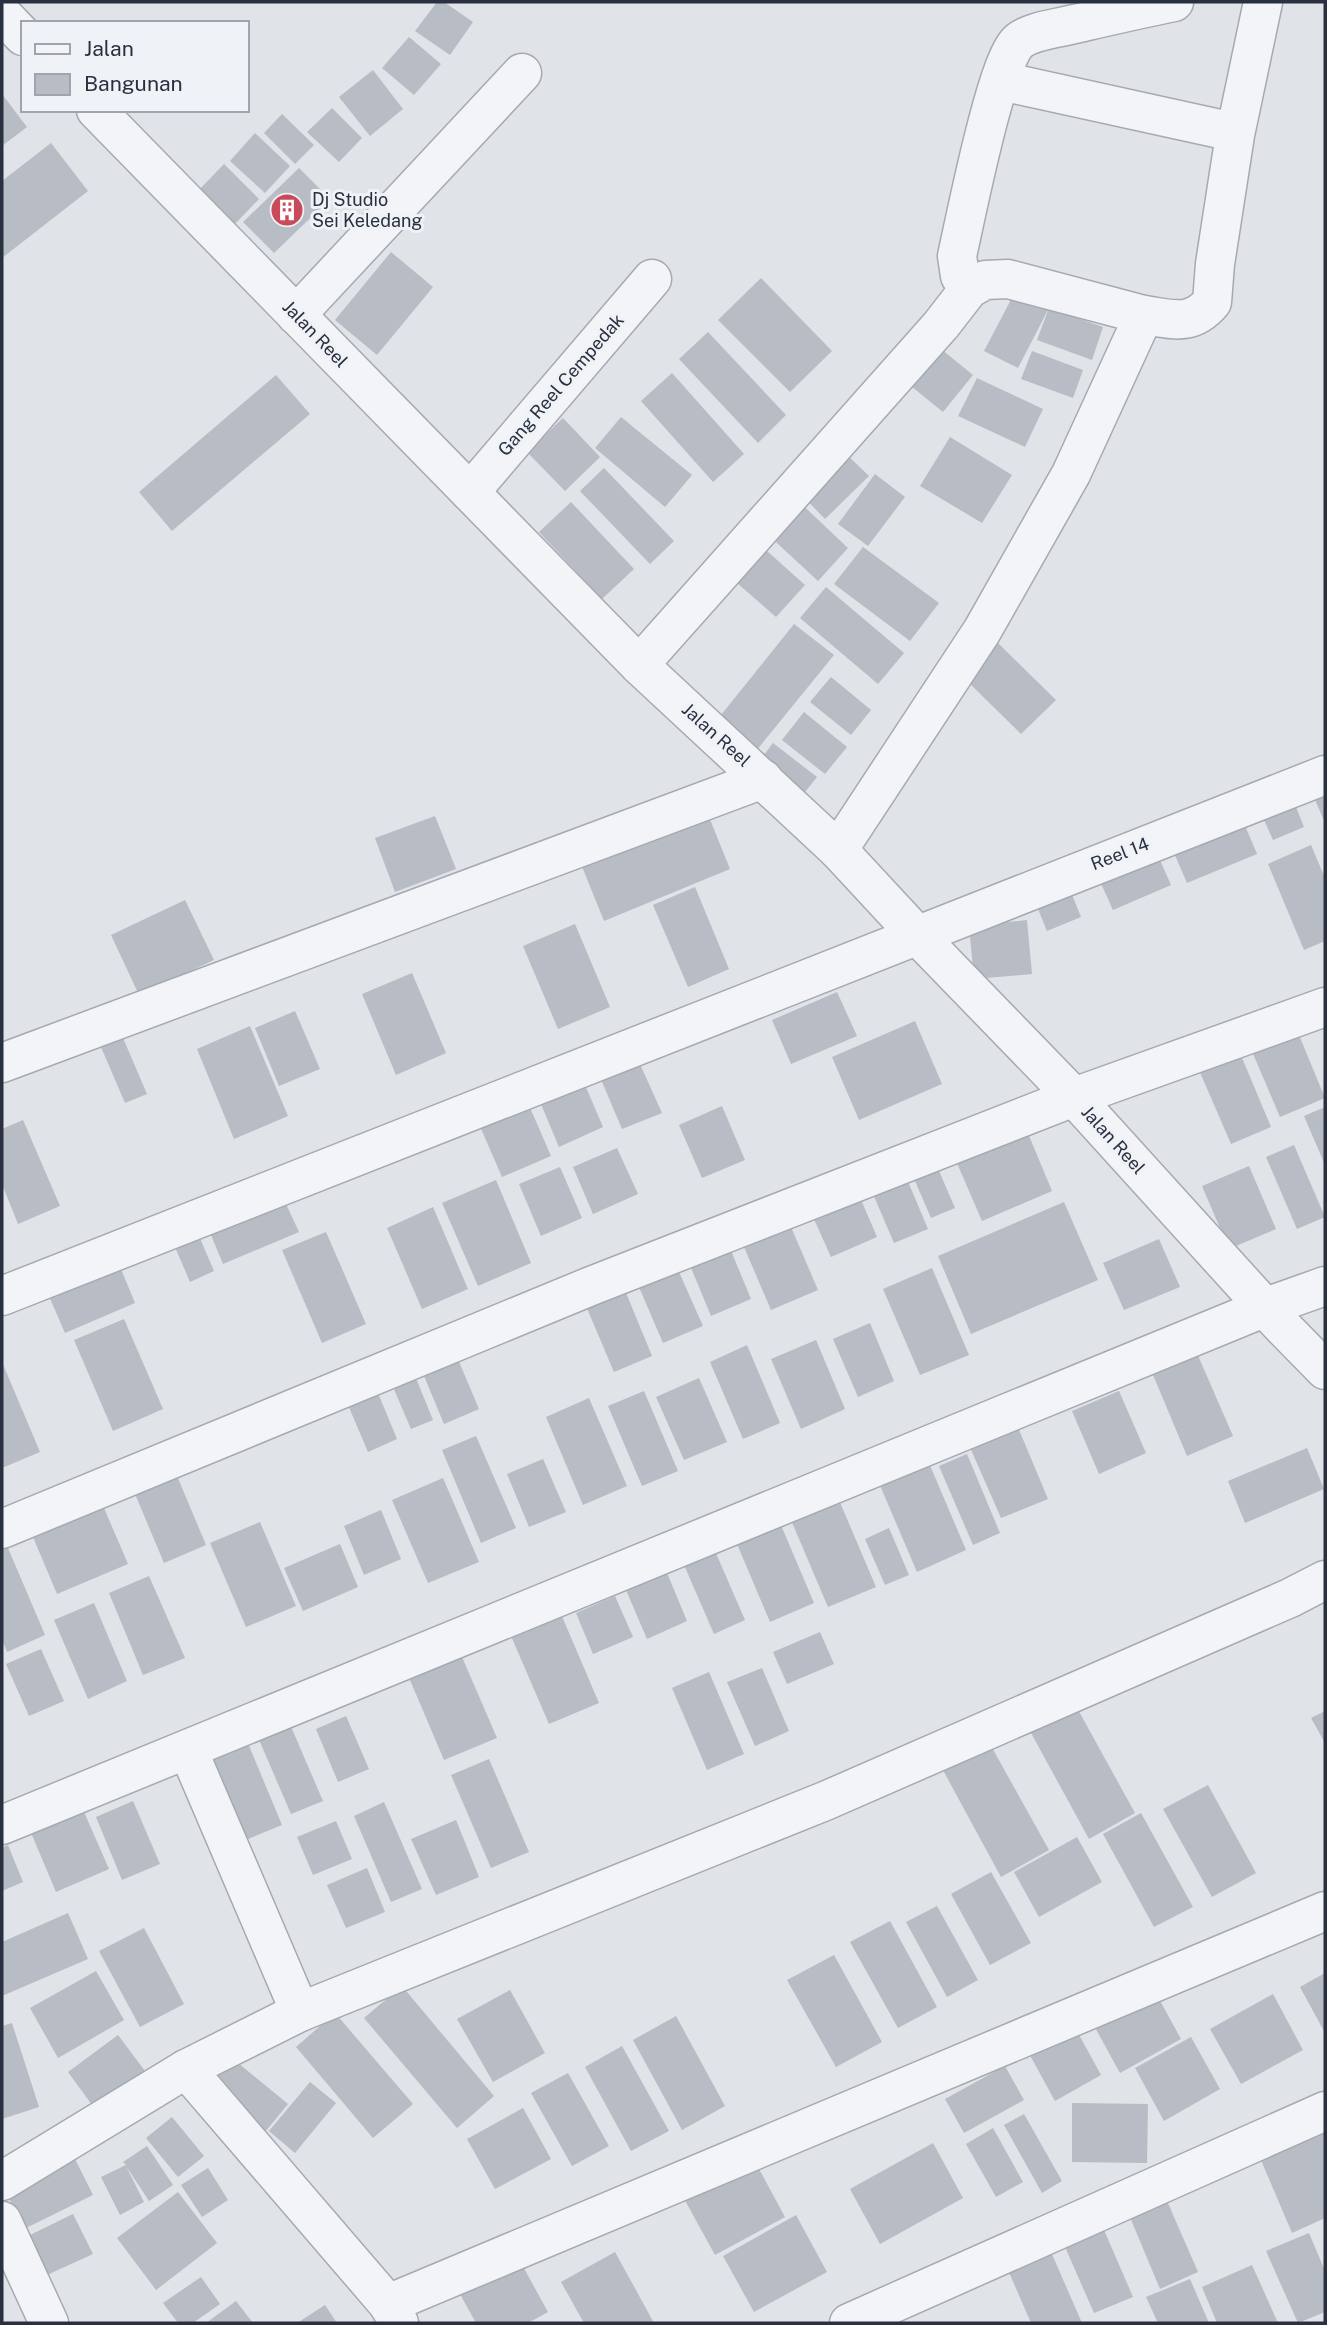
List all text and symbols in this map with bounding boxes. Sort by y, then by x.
legend [21,21,248,112]
text: Jalan [84,36,134,61]
text: Bangunan [84,71,183,96]
place label: Dj Studio Sei Keledang [312,189,423,231]
building icon: Dj Studio Sei Keledang [268,191,306,229]
street label: Jalan Reel [278,296,352,371]
street label: Gang Reel Cempedak [493,309,628,460]
street label: Jalan Reel [678,698,755,771]
street label: Reel 14 [1088,833,1152,874]
street label: Jalan Reel [1077,1101,1150,1178]

